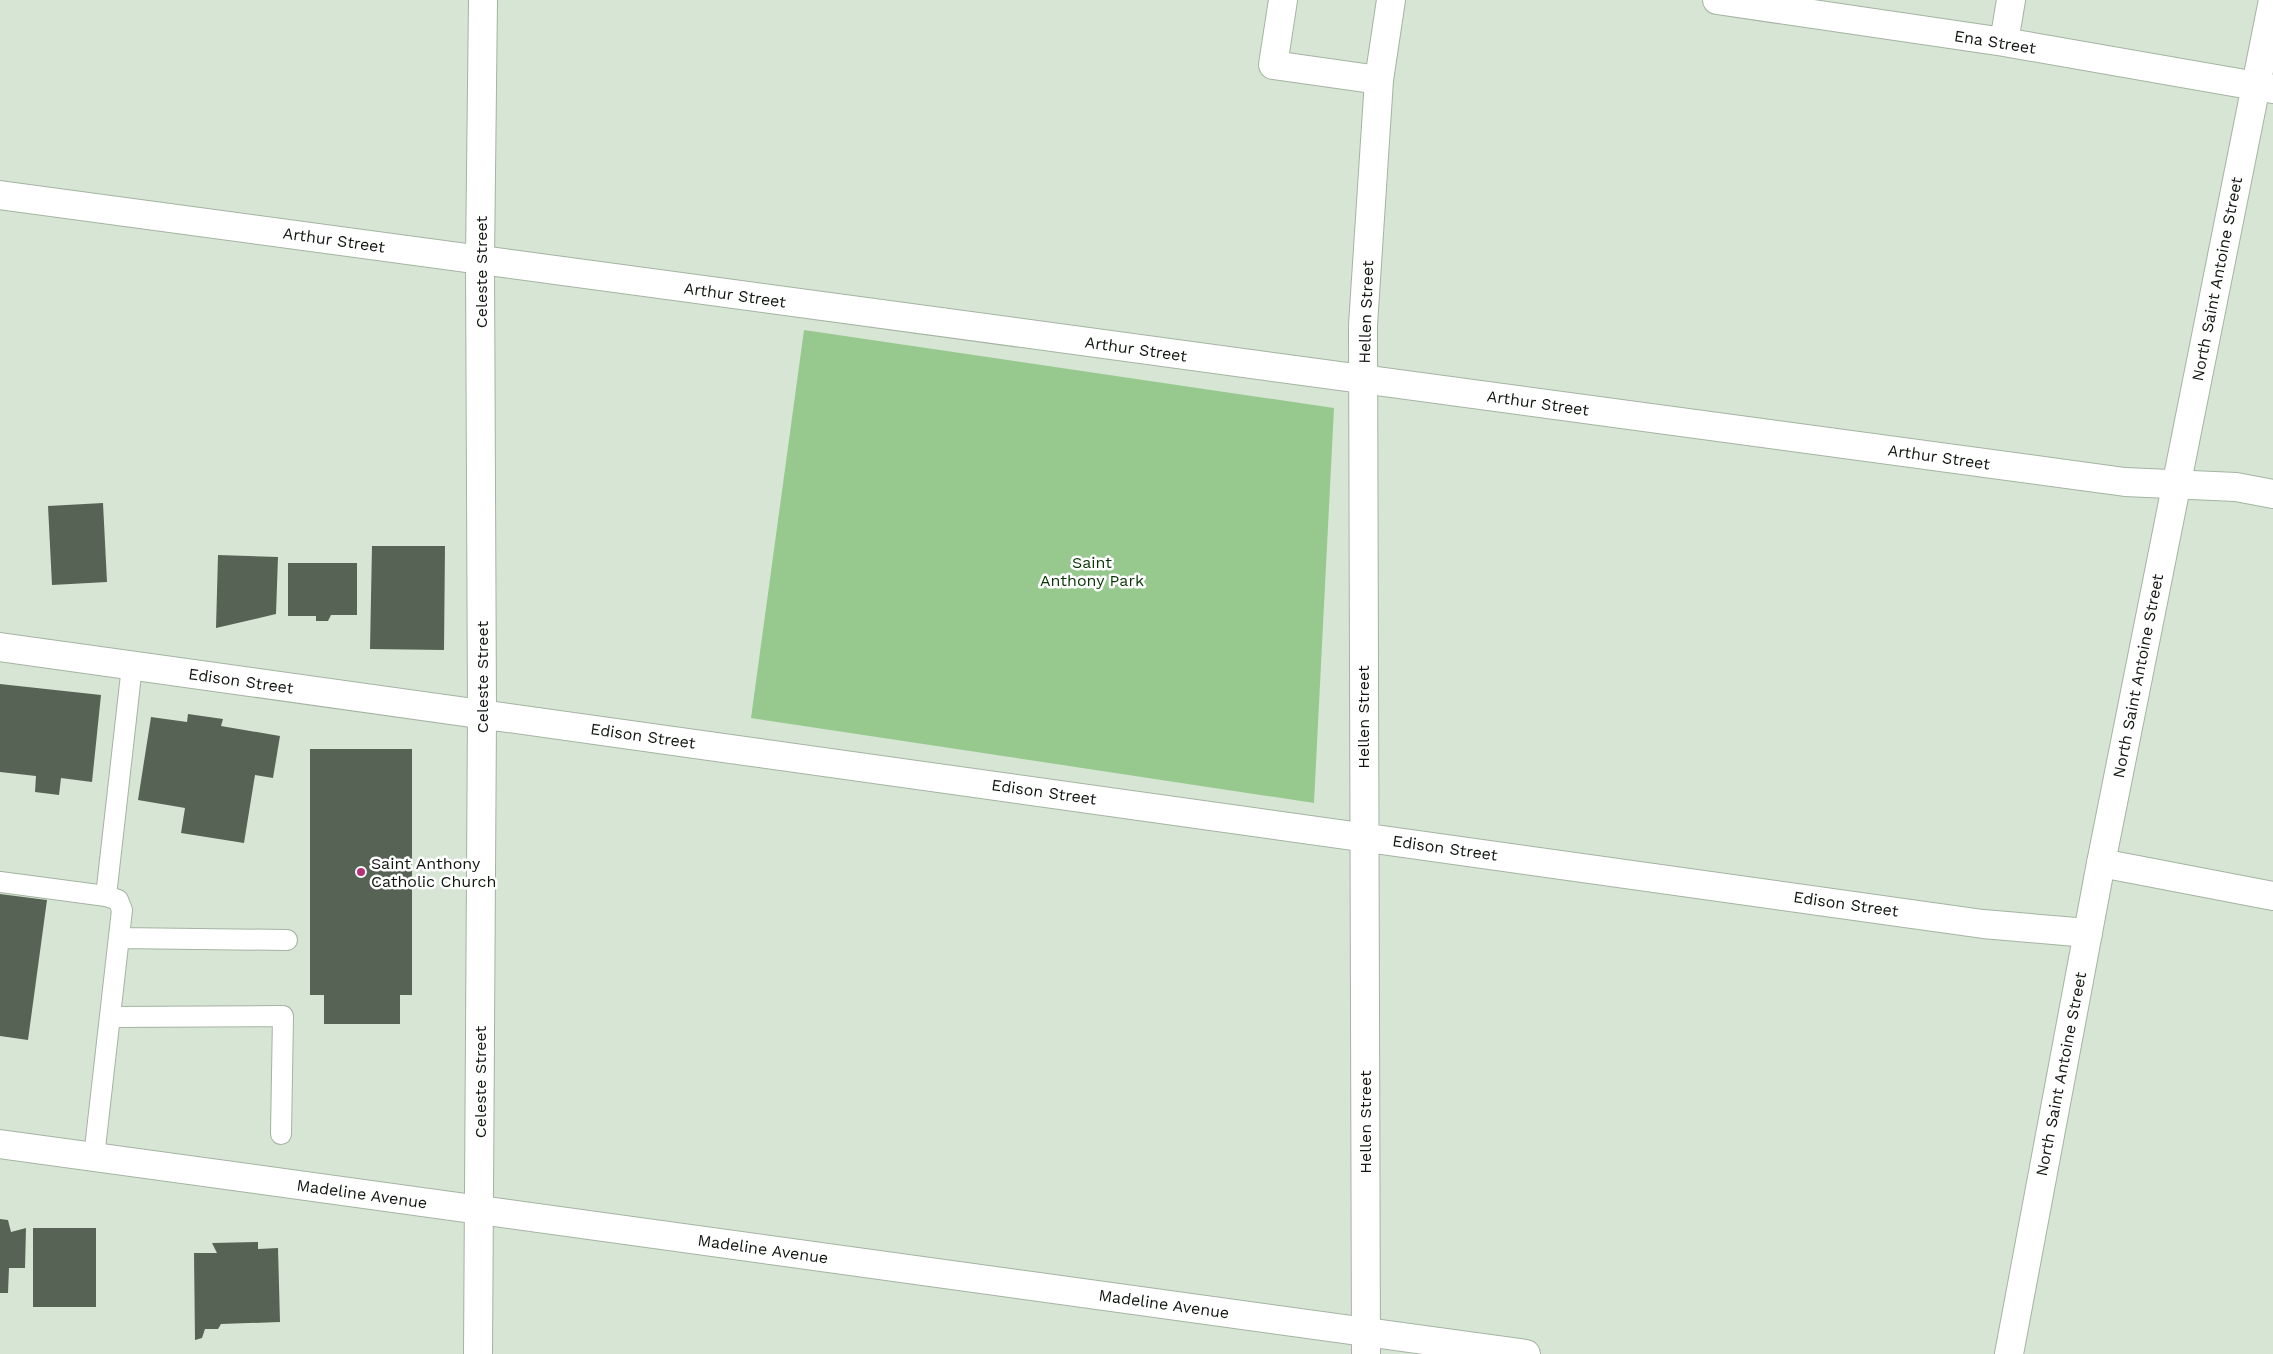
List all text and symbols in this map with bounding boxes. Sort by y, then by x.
street label: Ena Street [1953,26,2037,58]
street label: North Saint Antoine Street [2188,175,2246,383]
street label: Celeste Street [472,216,491,328]
street label: Arthur Street [282,223,387,257]
street label: Hellen Street [1355,260,1377,364]
street label: Arthur Street [683,278,788,312]
street label: Arthur Street [1084,332,1189,366]
street label: Arthur Street [1486,386,1591,420]
street label: Arthur Street [1887,440,1992,474]
park label: Saint Anthony Park [1040,553,1144,590]
street label: North Saint Antoine Street [2109,572,2167,780]
street label: Celeste Street [473,621,492,733]
street label: Edison Street [187,664,295,698]
street label: Hellen Street [1354,665,1373,769]
street label: Edison Street [589,719,697,753]
street label: Edison Street [990,775,1098,809]
street label: Edison Street [1391,831,1499,865]
place label: Saint Anthony Catholic Church [371,854,496,891]
marker: Saint Anthony Catholic Church [355,866,367,878]
street label: Edison Street [1792,887,1900,921]
street label: North Saint Antoine Street [2032,970,2090,1178]
street label: Celeste Street [471,1026,490,1138]
street label: Hellen Street [1356,1070,1375,1174]
street label: Madeline Avenue [296,1175,428,1213]
street label: Madeline Avenue [697,1230,829,1268]
street label: Madeline Avenue [1098,1285,1230,1323]

